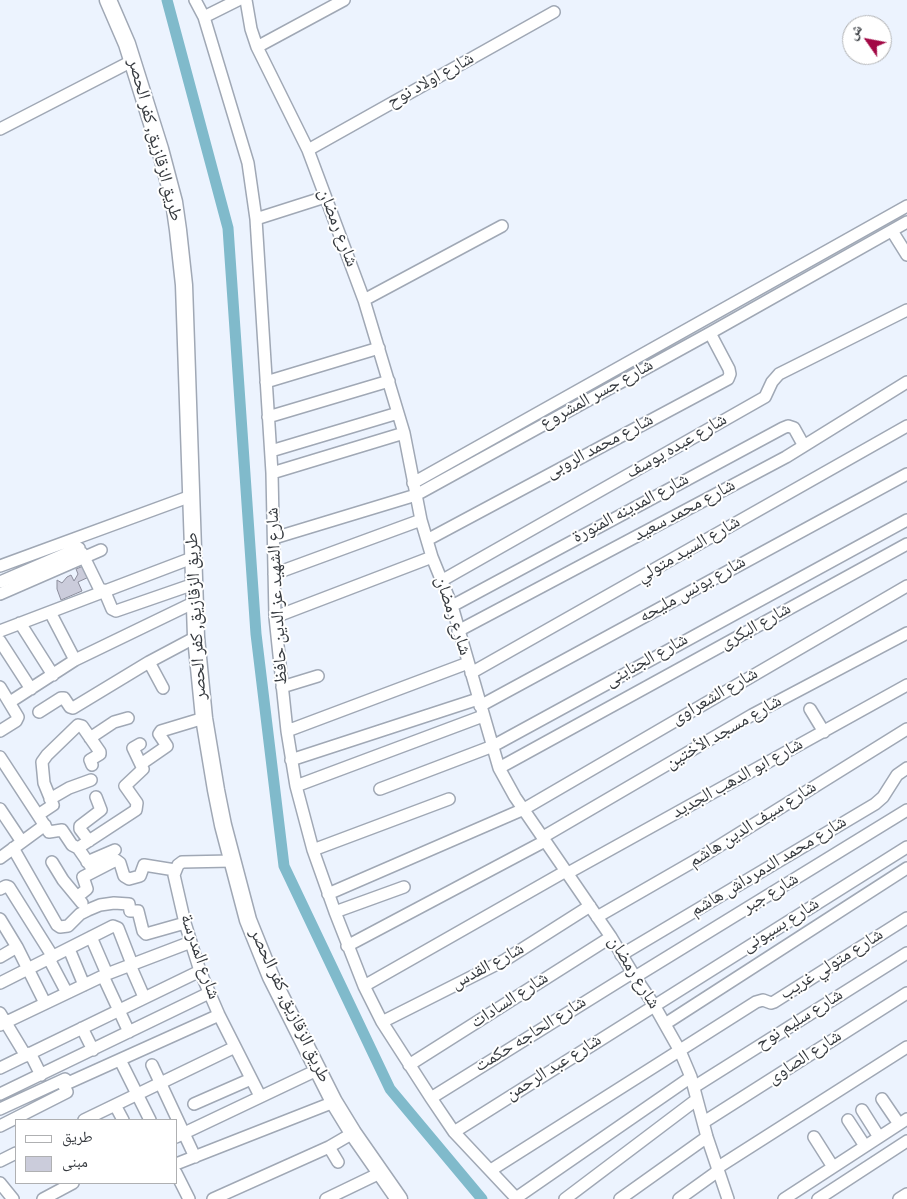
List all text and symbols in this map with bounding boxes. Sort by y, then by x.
north arrow [842,15,892,65]
text: ش [843,21,868,44]
street label: شارع اولاد نوح [384,48,478,114]
street label: طريق الزقازيق, كفر الحصر [122,56,186,224]
street label: شارع رمضان [312,186,362,270]
street label: شارع جسر المشروع [537,355,657,435]
street label: شارع عبده يوسف [623,409,731,485]
street label: شارع محمد الروبى [543,410,657,484]
street label: شارع المدينه المنورة [569,469,693,549]
street label: شارع محمد سعيد [631,475,739,547]
street label: شارع الشهيد عز الدين حافظ [263,507,293,685]
street label: شارع السيد متولي [633,512,745,588]
street label: طريق الزقازيق, كفر الحصر [182,532,212,700]
street label: شارع يونس مليحه [636,552,750,628]
street label: شارع رمضان [429,574,475,658]
street label: شارع البكرى [717,599,795,655]
street label: شارع الجناينى [602,629,692,693]
street label: شارع الشعراوى [668,664,762,730]
street label: شارع مسجد الأختين [662,691,786,775]
street label: شارع ابو الدهب الجديد [669,734,807,824]
street label: شارع سيف الدين هاشم [685,777,821,873]
street label: شارع محمد الدمرداش هاشم [687,812,851,922]
street label: شارع جبر [739,869,803,919]
street label: شارع بسيونى [738,894,824,958]
street label: شارع المدرسة [174,911,224,1003]
street label: شارع متولي غريب [776,925,888,1005]
street label: طريق الزقازيق, كفر الحصر [244,926,334,1086]
street label: شارع رمضان [602,932,664,1014]
street label: شارع القدس [448,939,528,995]
street label: شارع السادات [467,968,553,1034]
street label: شارع سليم نوح [753,985,847,1055]
street label: شارع الحاجه حكمت [471,992,591,1078]
street label: شارع الصاوى [764,1026,846,1090]
street label: شارع عبد الرحمن [502,1030,606,1106]
legend [15,1119,178,1184]
text: طريق [62,1127,93,1148]
text: مبنى [62,1152,88,1173]

